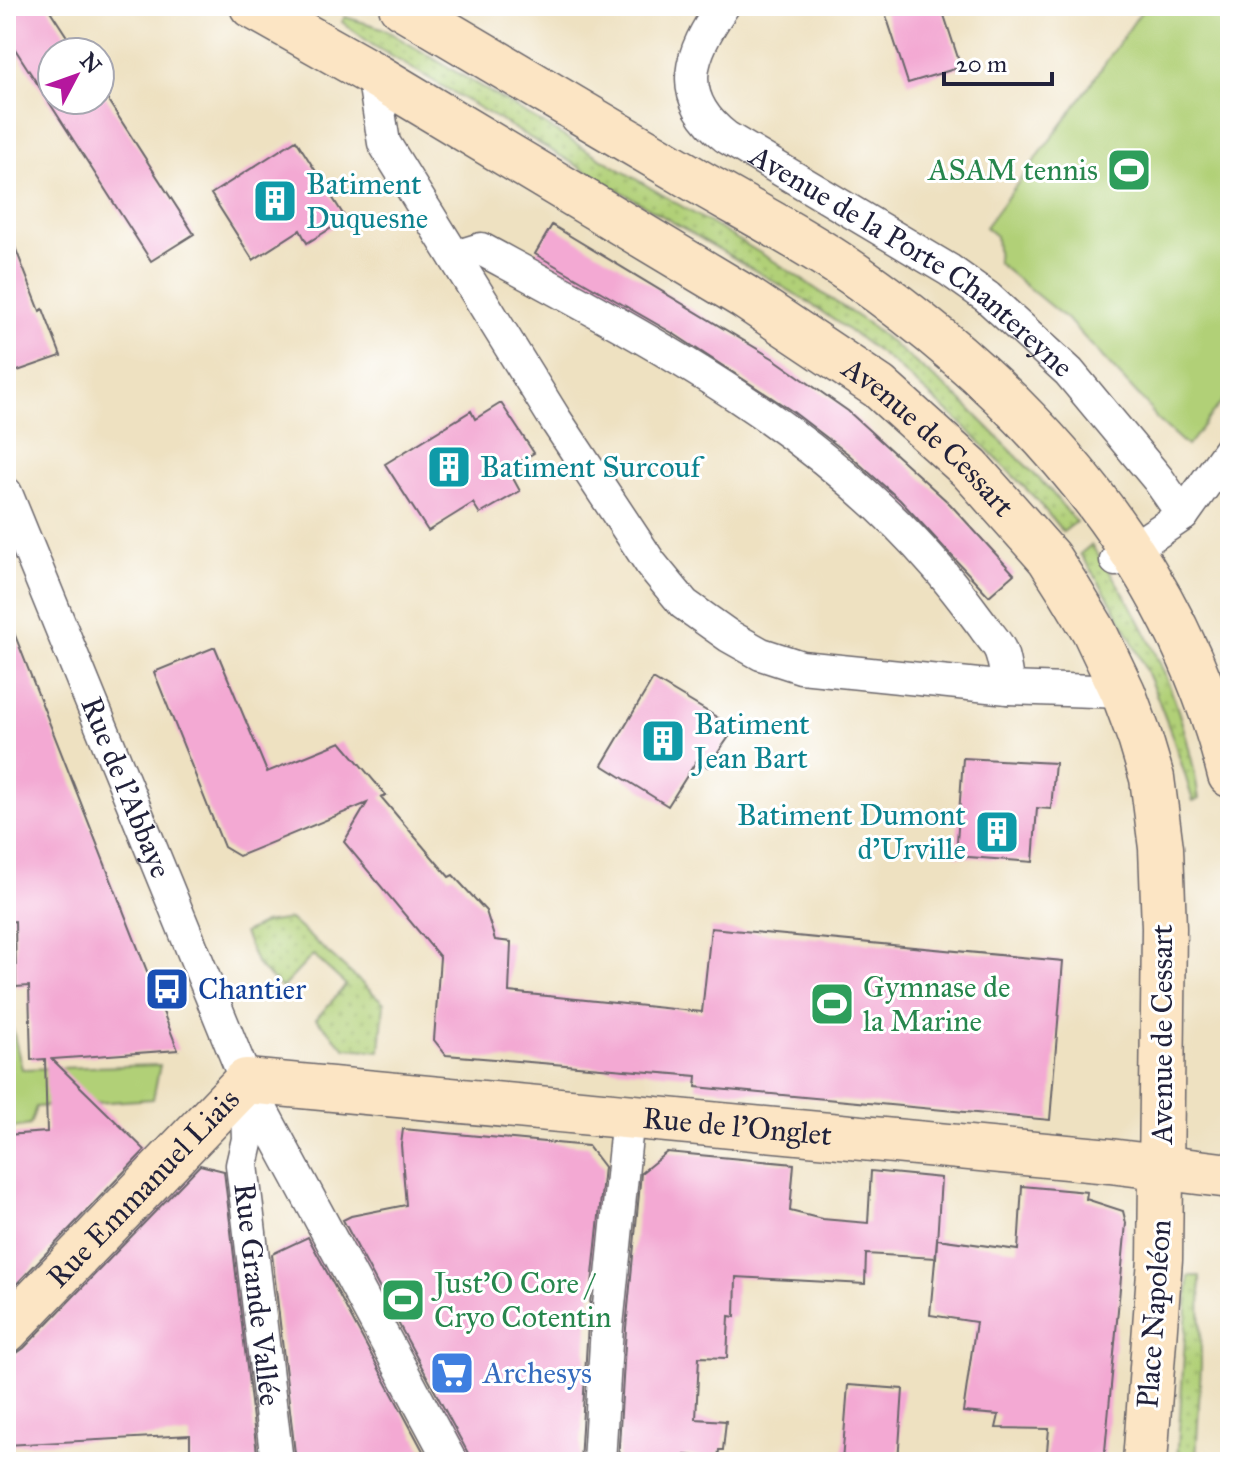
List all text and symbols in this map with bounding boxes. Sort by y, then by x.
north arrow [36,36,116,116]
scale bar [944,36,1052,86]
text: N [74,47,107,79]
text: 20 m [956,49,1007,79]
street label: Avenue de la Porte Chantereyne [742,136,1081,385]
sports icon: ASAM tennis [1105,146,1153,194]
place label: ASAM tennis [926,152,1098,188]
place label: Batiment Duquesne [306,166,428,236]
building icon: Batiment Duquesne [251,177,299,225]
street label: Avenue de Cessart [834,349,1022,524]
building icon: Batiment Surcouf [425,443,473,491]
place label: Batiment Surcouf [480,449,705,485]
street label: Rue de l'Abbaye [73,692,179,883]
place label: Batiment Jean Bart [691,706,810,776]
building icon: Batiment Jean Bart [639,717,687,765]
place label: Batiment Dumont d'Urville [737,797,966,867]
building icon: Batiment Dumont d'Urville [973,808,1021,856]
street label: Avenue de Cessart [1144,924,1180,1146]
bus stop icon: Chantier [143,965,191,1013]
place label: Gymnase de la Marine [863,969,1011,1039]
place label: Chantier [198,971,307,1007]
sports icon: Gymnase de la Marine [808,980,856,1028]
street label: Rue Emmanuel Liais [39,1081,247,1295]
street label: Rue de l'Onglet [641,1100,834,1153]
street label: Rue Grande Vallée [226,1181,288,1408]
street label: Place Napoléon [1129,1218,1179,1410]
place label: Just’O Core / Cryo Cotentin [431,1265,611,1335]
sports icon: Just’O Core / Cryo Cotentin [379,1276,427,1324]
supermarket icon: Archesys [428,1349,476,1397]
place label: Archesys [481,1355,592,1391]

